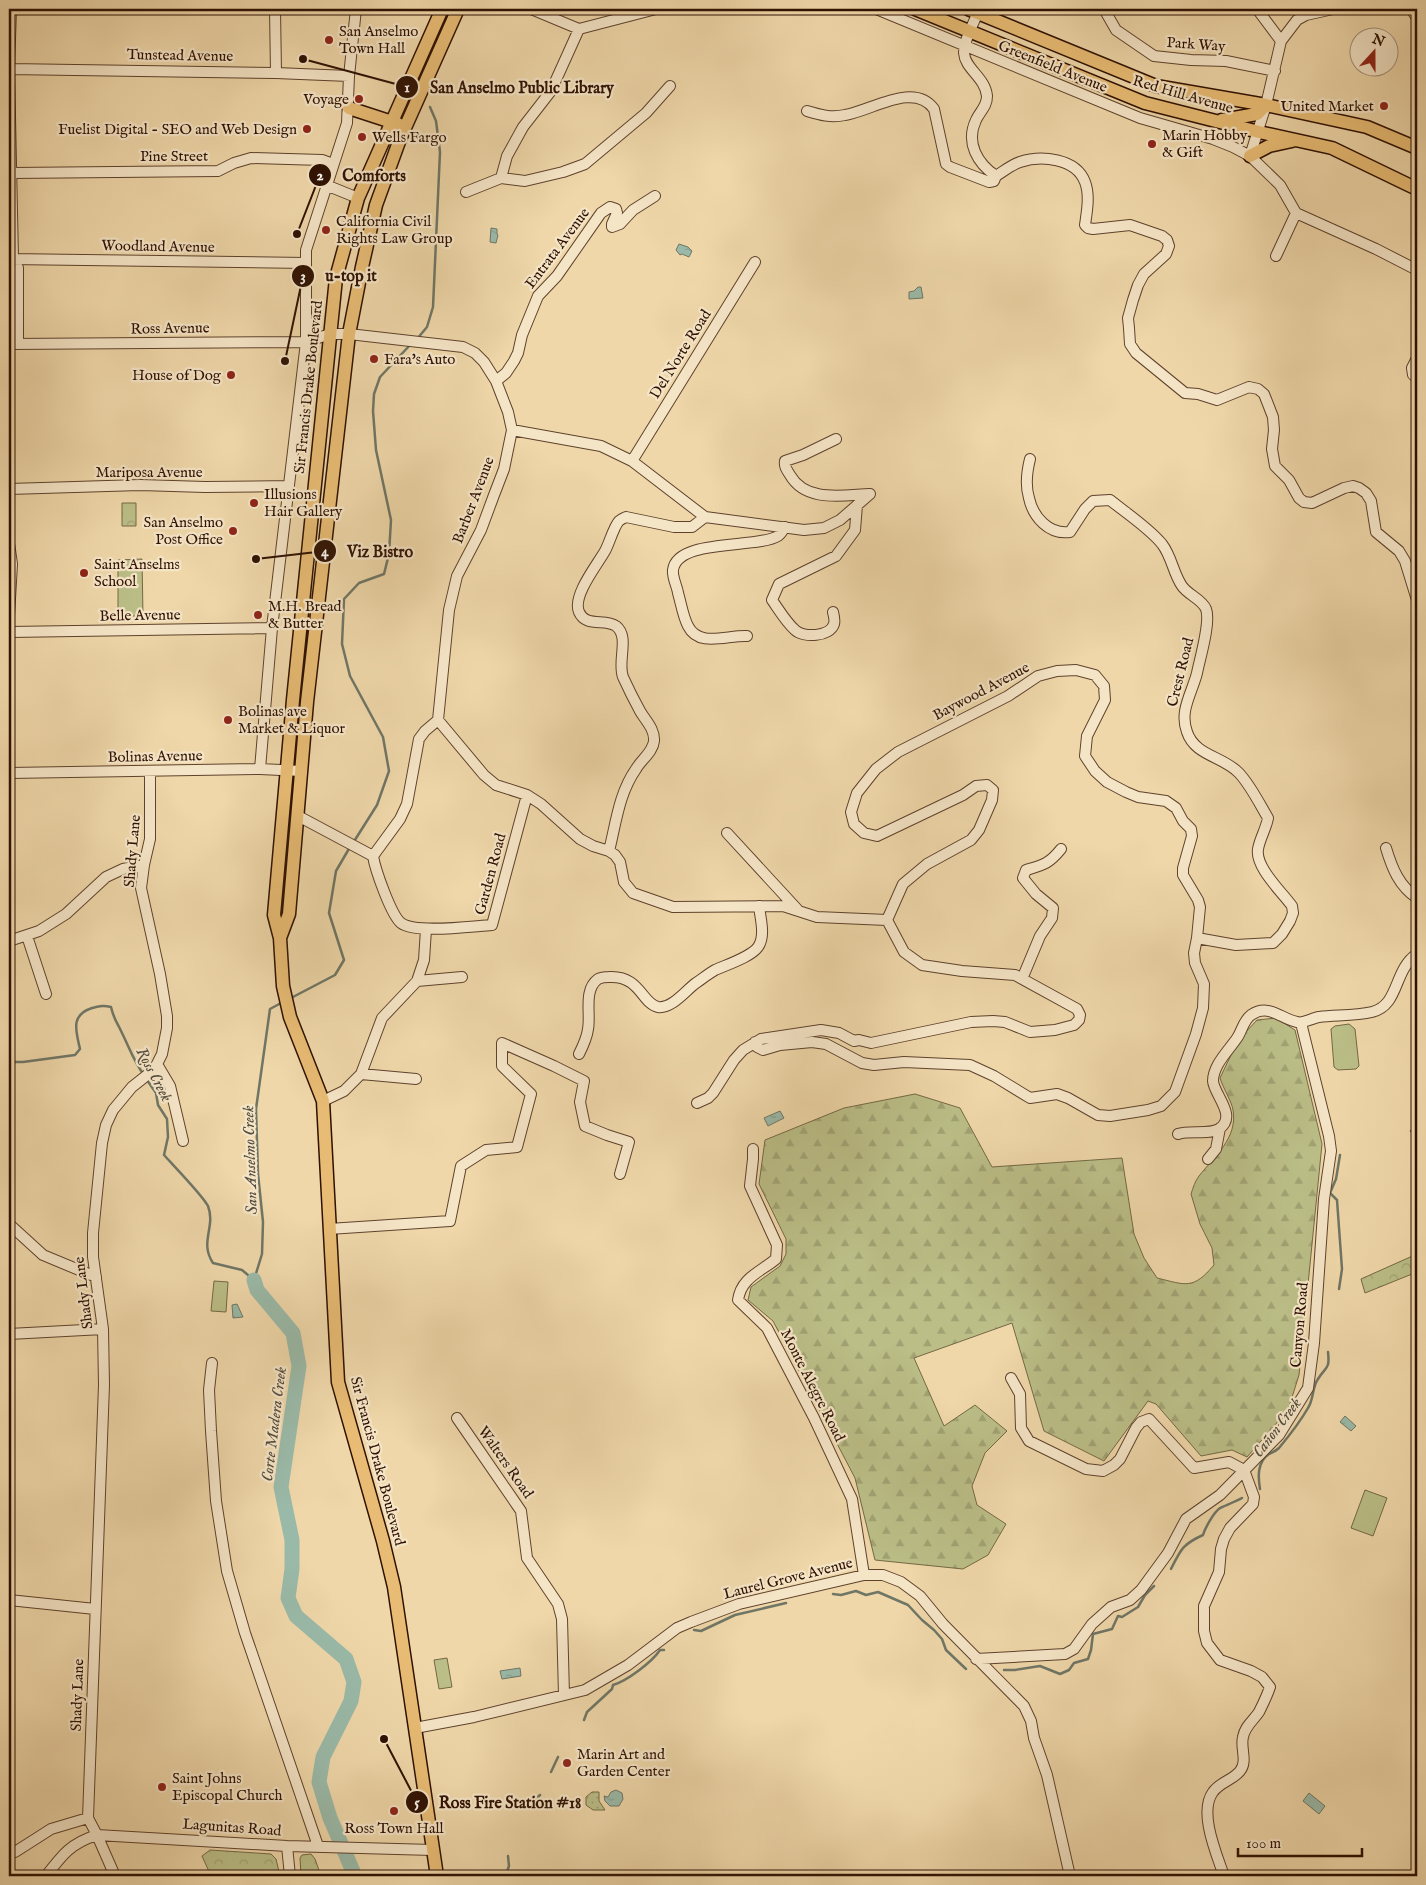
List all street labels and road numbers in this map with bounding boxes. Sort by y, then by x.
street label: Park Way [1166,33,1227,56]
street label: Greenfield Avenue [995,36,1110,97]
street label: Tunstead Avenue [127,45,233,66]
street label: Red Hill Avenue [1130,71,1235,118]
street label: Pine Street [140,147,208,166]
street label: Entrata Avenue [521,204,594,292]
street label: Woodland Avenue [101,236,215,257]
street label: Sir Francis Drake Boulevard [290,298,327,475]
street label: Del Norte Road [645,305,716,402]
street label: Ross Avenue [130,318,210,339]
street label: Barber Avenue [448,454,499,546]
street label: Mariposa Avenue [95,463,203,482]
street label: Belle Avenue [99,605,181,626]
street label: Crest Road [1163,635,1198,709]
street label: Baywood Avenue [930,658,1033,725]
street label: Bolinas Avenue [107,746,203,767]
street label: Shady Lane [120,814,145,888]
street label: Garden Road [470,830,511,917]
street label: Shady Lane [70,1256,97,1330]
street label: Canyon Road [1286,1281,1313,1368]
street label: Monte Alegre Road [776,1326,850,1446]
street label: Sir Francis Drake Boulevard [346,1375,409,1549]
street label: Walters Road [474,1422,538,1503]
street label: Laurel Grove Avenue [721,1553,855,1604]
street label: Shady Lane [67,1658,88,1732]
street label: Lagunitas Road [182,1815,283,1841]

